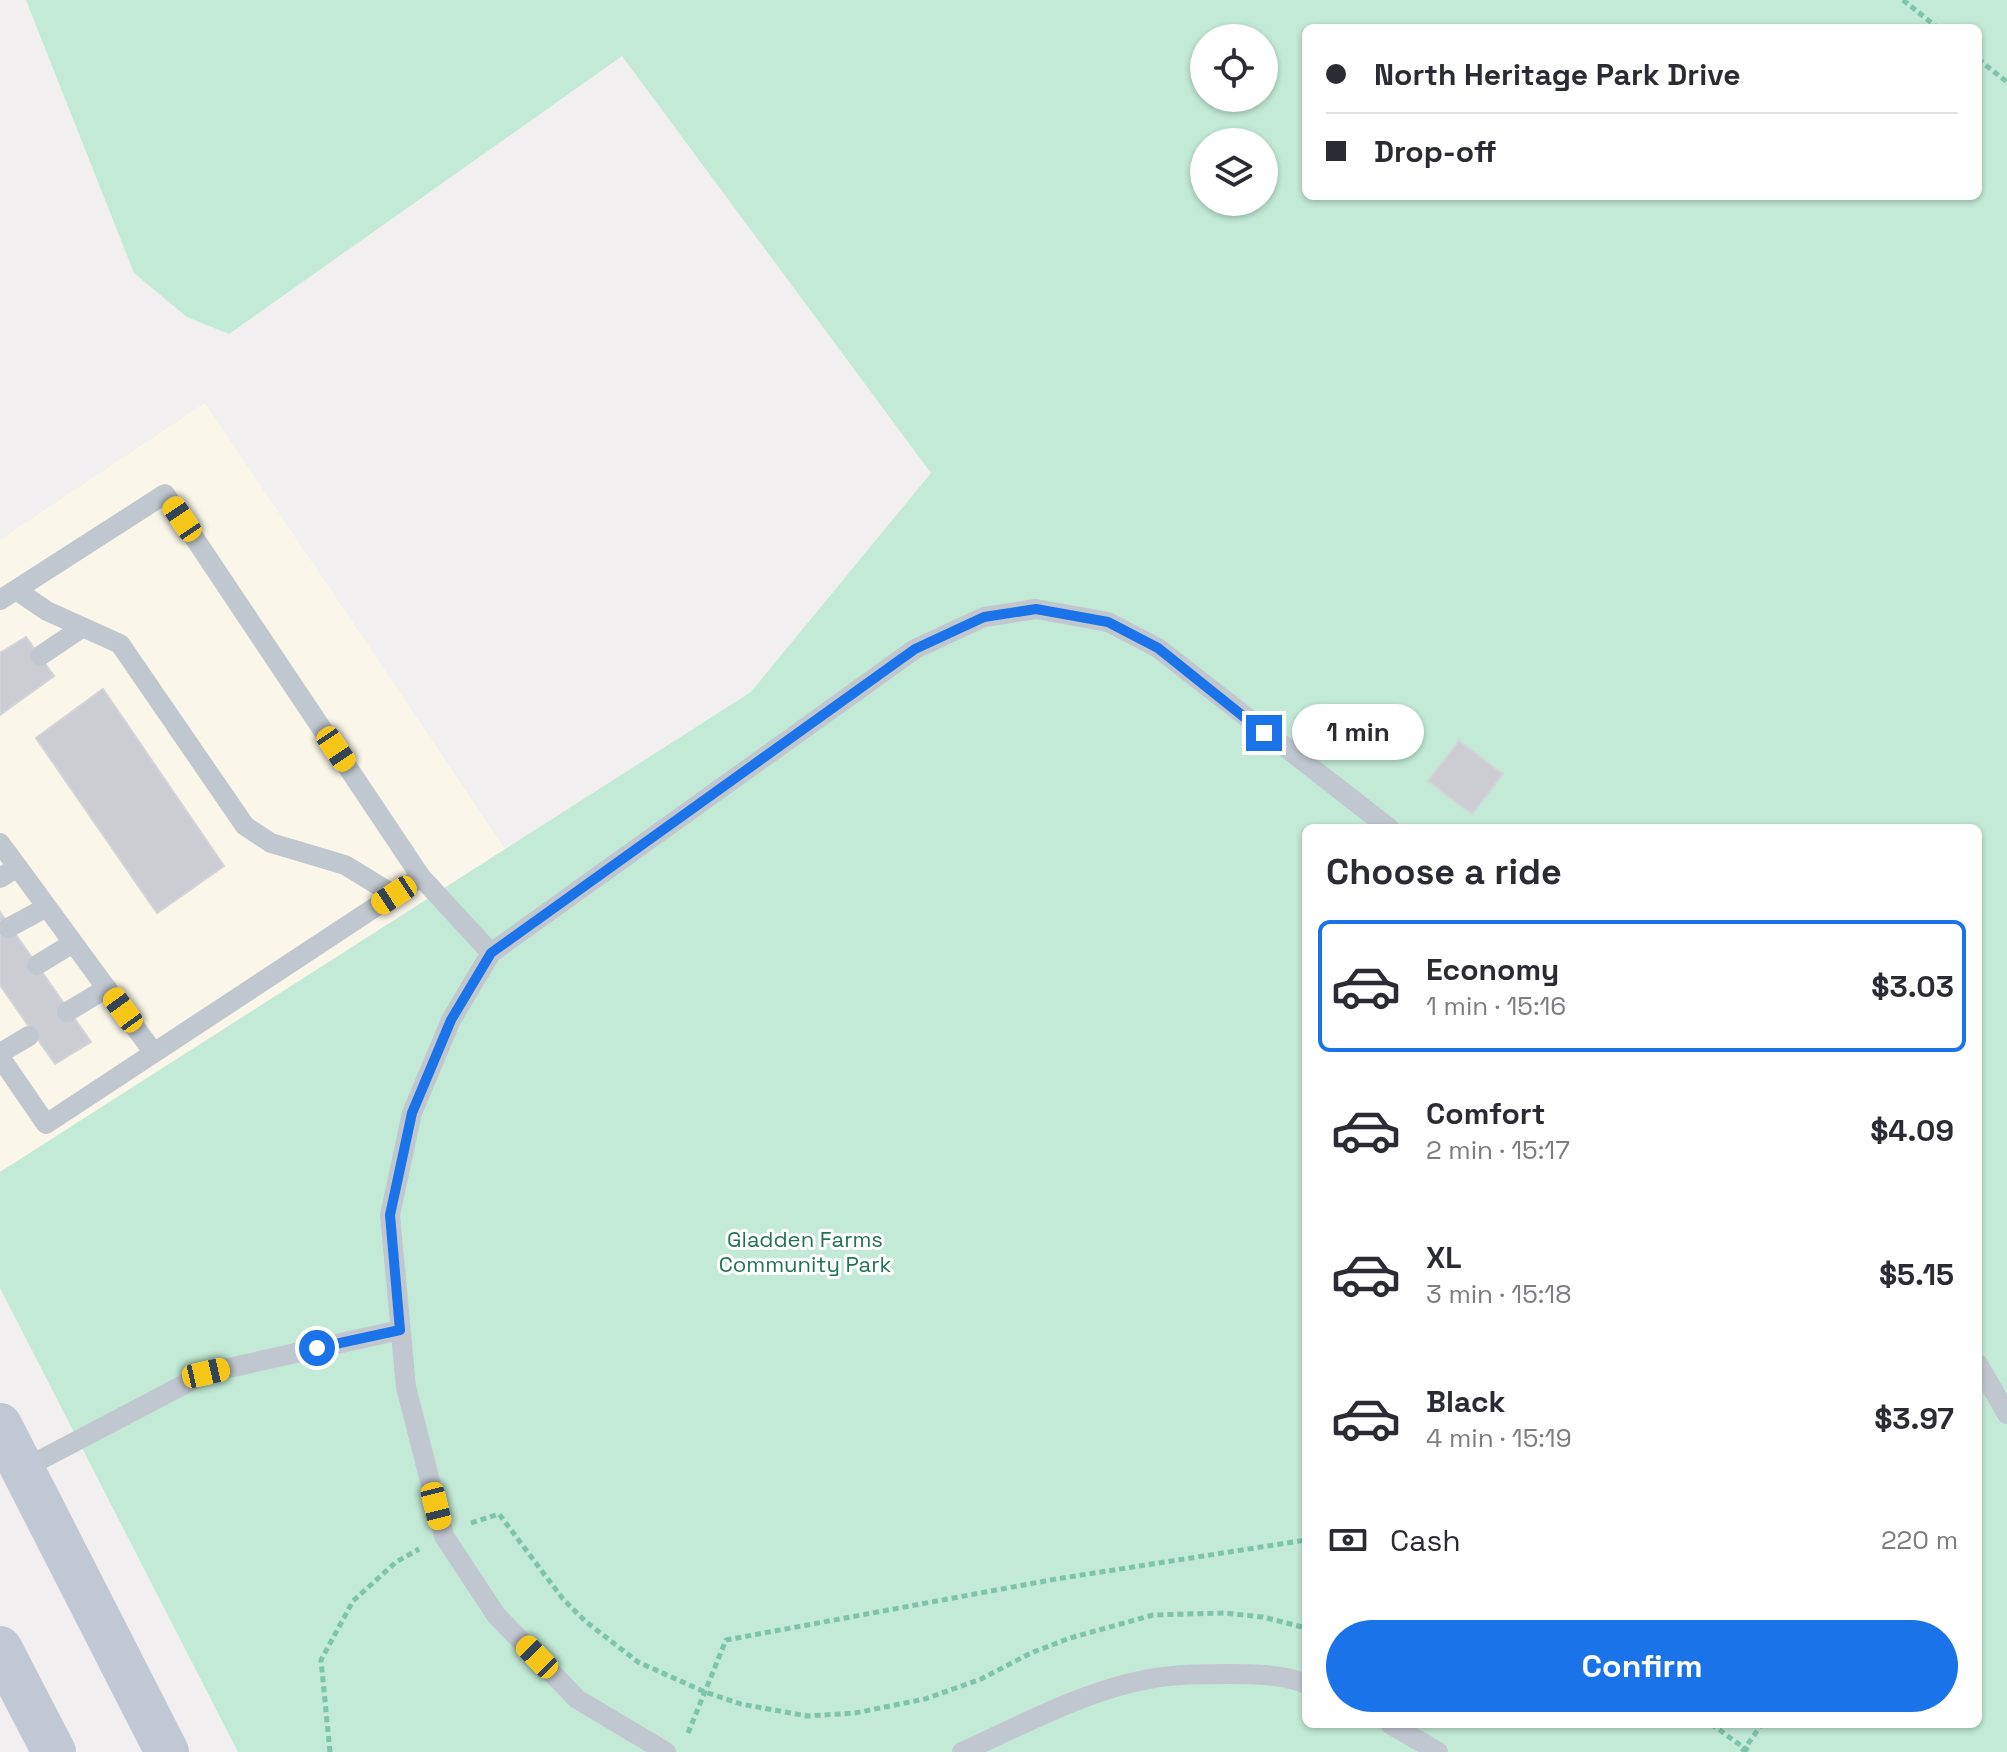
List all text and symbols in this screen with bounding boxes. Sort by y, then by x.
map controls [1190,24,1278,216]
button: locate [1190,24,1278,112]
text: North Heritage Park Drive [1374,55,1741,94]
button: layers [1190,128,1278,216]
text: Drop-off [1374,132,1497,171]
car [159,492,205,546]
callout: 1 min [1292,705,1424,761]
route end [1246,715,1282,751]
text: 1 min [1326,715,1390,749]
car [313,722,359,776]
text: Choose a ride [1326,849,1562,895]
car [367,872,421,918]
icon: car [1330,950,1402,1022]
text: Economy [1426,950,1559,989]
text: $3.03 [1871,967,1954,1006]
car [99,984,147,1036]
text: 1 min · 15:16 [1426,989,1566,1023]
icon: car [1330,1094,1402,1166]
text: Comfort [1426,1094,1545,1133]
text: $4.09 [1870,1111,1954,1150]
text: 2 min · 15:17 [1426,1133,1570,1167]
park label: Gladden Farms Community Park [719,1225,892,1278]
icon: car [1330,1238,1402,1310]
text: XL [1426,1238,1462,1277]
text: $5.15 [1879,1255,1954,1294]
text: 3 min · 15:18 [1426,1277,1571,1311]
route start [299,1330,335,1366]
car [180,1356,232,1390]
icon: car [1330,1382,1402,1454]
text: Black [1426,1382,1505,1421]
text: $3.97 [1874,1399,1954,1438]
text: 4 min · 15:19 [1426,1421,1572,1455]
car [419,1480,453,1532]
icon: cash [1326,1518,1370,1562]
text: Cash [1390,1521,1461,1560]
text: 220 m [1881,1523,1958,1557]
button: Confirm [1326,1620,1958,1712]
car [512,1631,562,1683]

